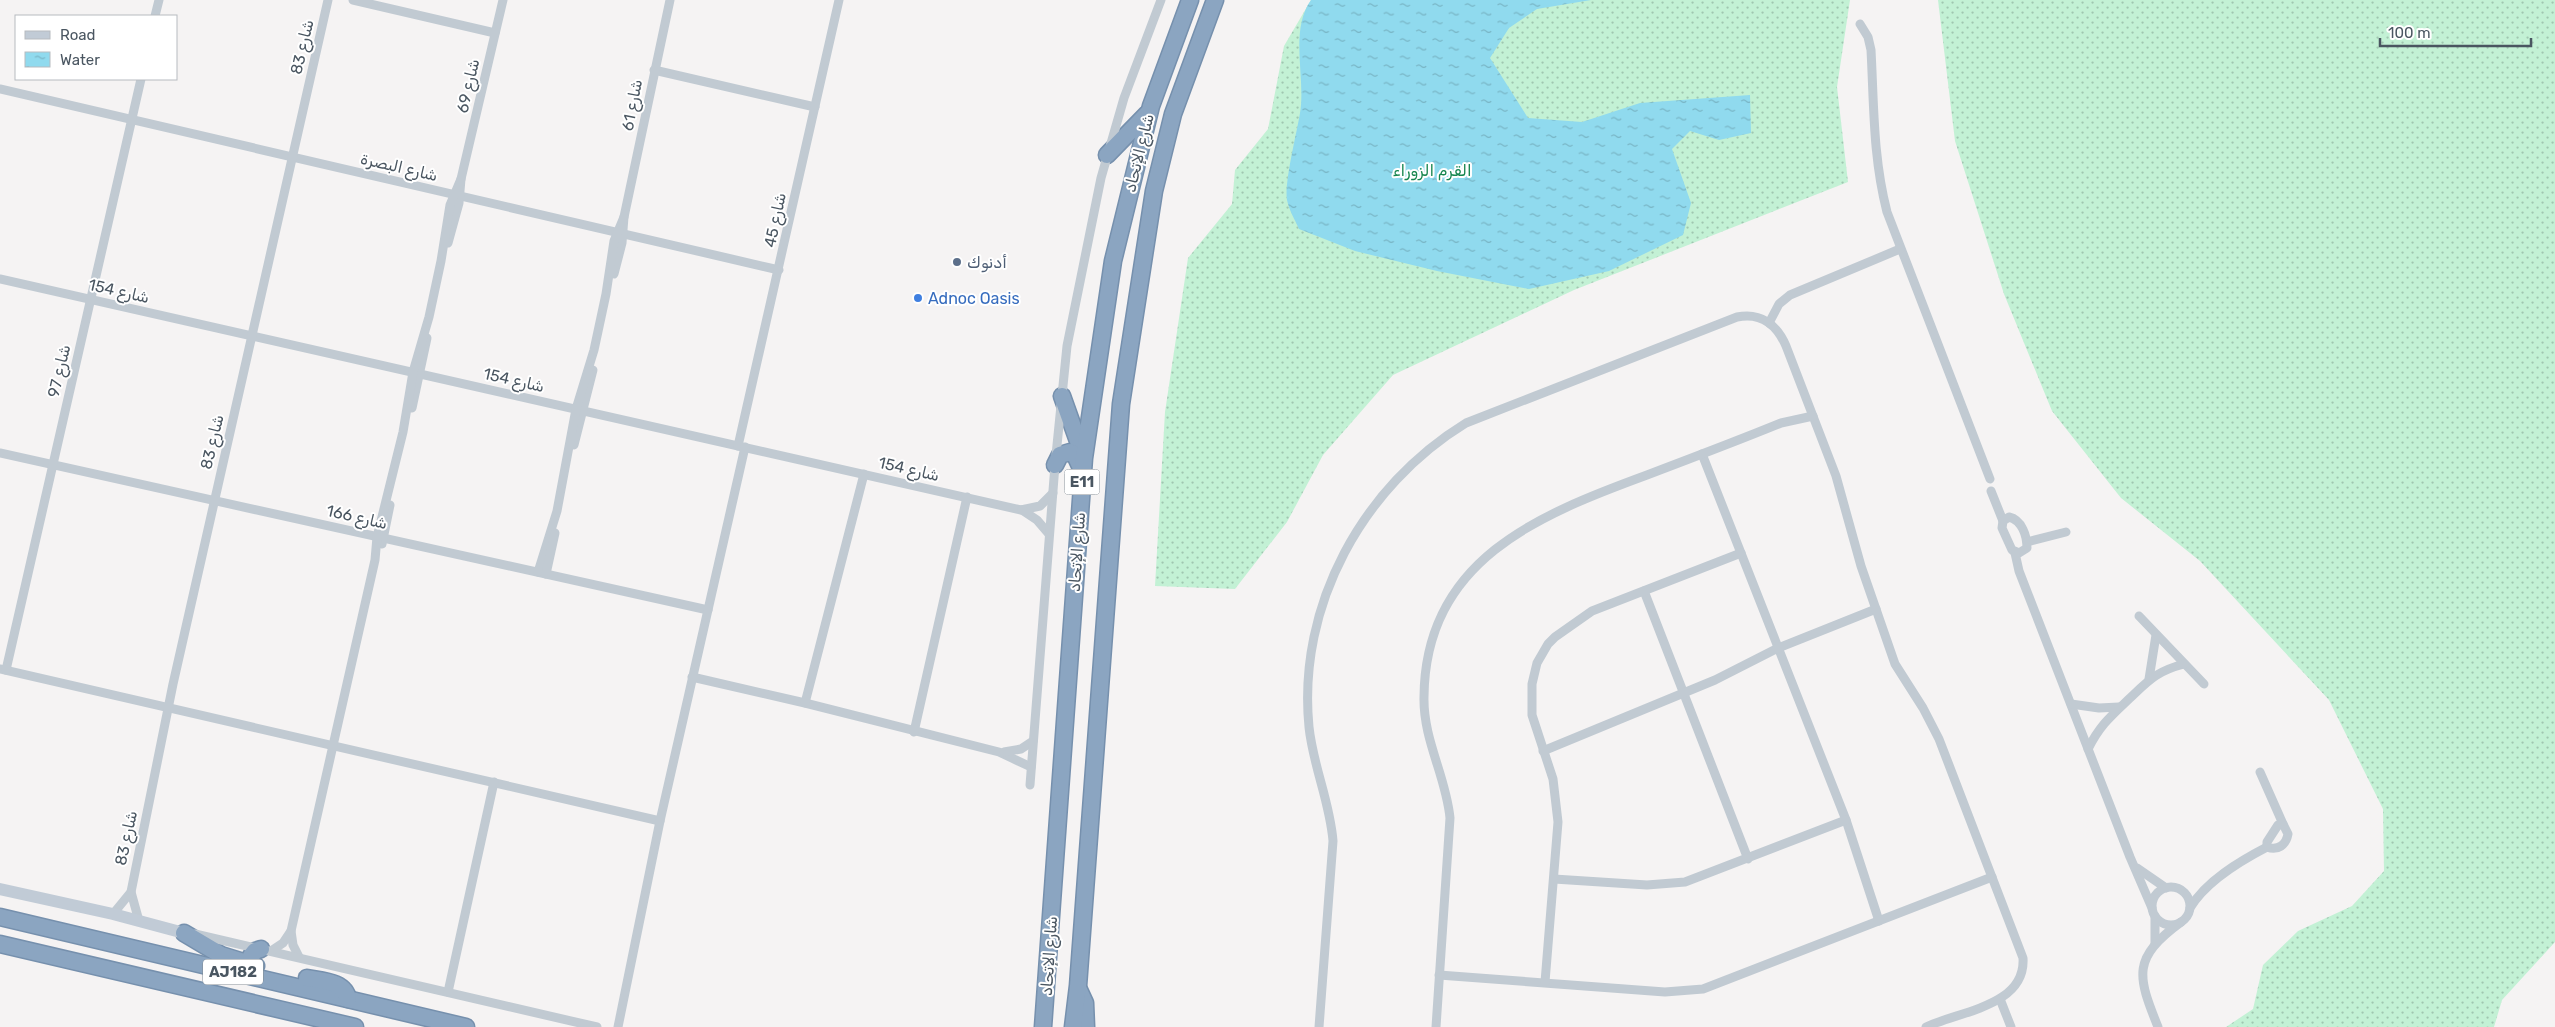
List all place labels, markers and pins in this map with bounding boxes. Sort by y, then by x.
place label: أدنوك [967,253,1007,273]
marker: أدنوك [951,256,963,268]
place label: Adnoc Oasis [928,289,1020,308]
marker: Adnoc Oasis [912,292,924,304]

